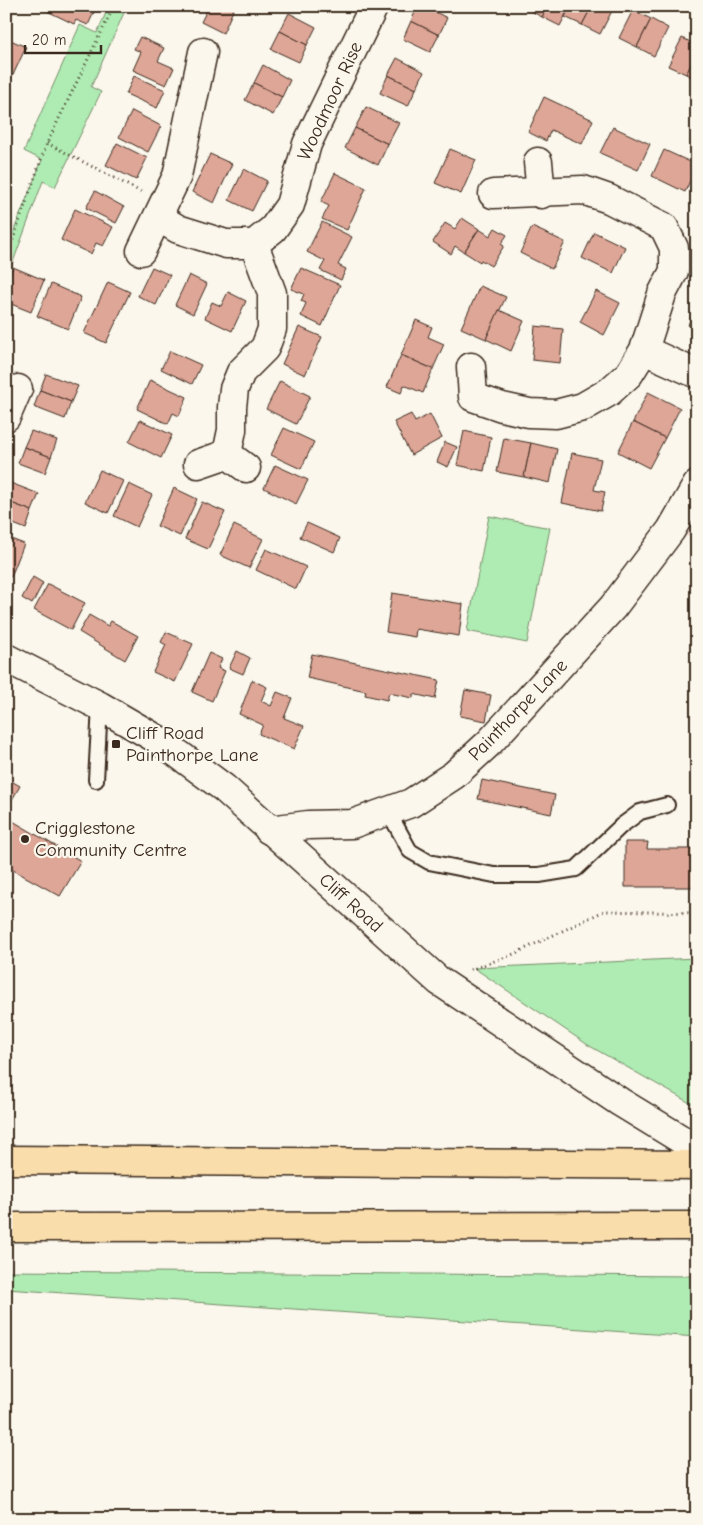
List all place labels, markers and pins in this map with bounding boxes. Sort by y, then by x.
place label: Cliff Road Painthorpe Lane [126,722,259,766]
marker: Cliff Road Painthorpe Lane [110,738,122,750]
place label: Crigglestone Community Centre [35,817,187,861]
marker: Crigglestone Community Centre [19,833,31,845]

